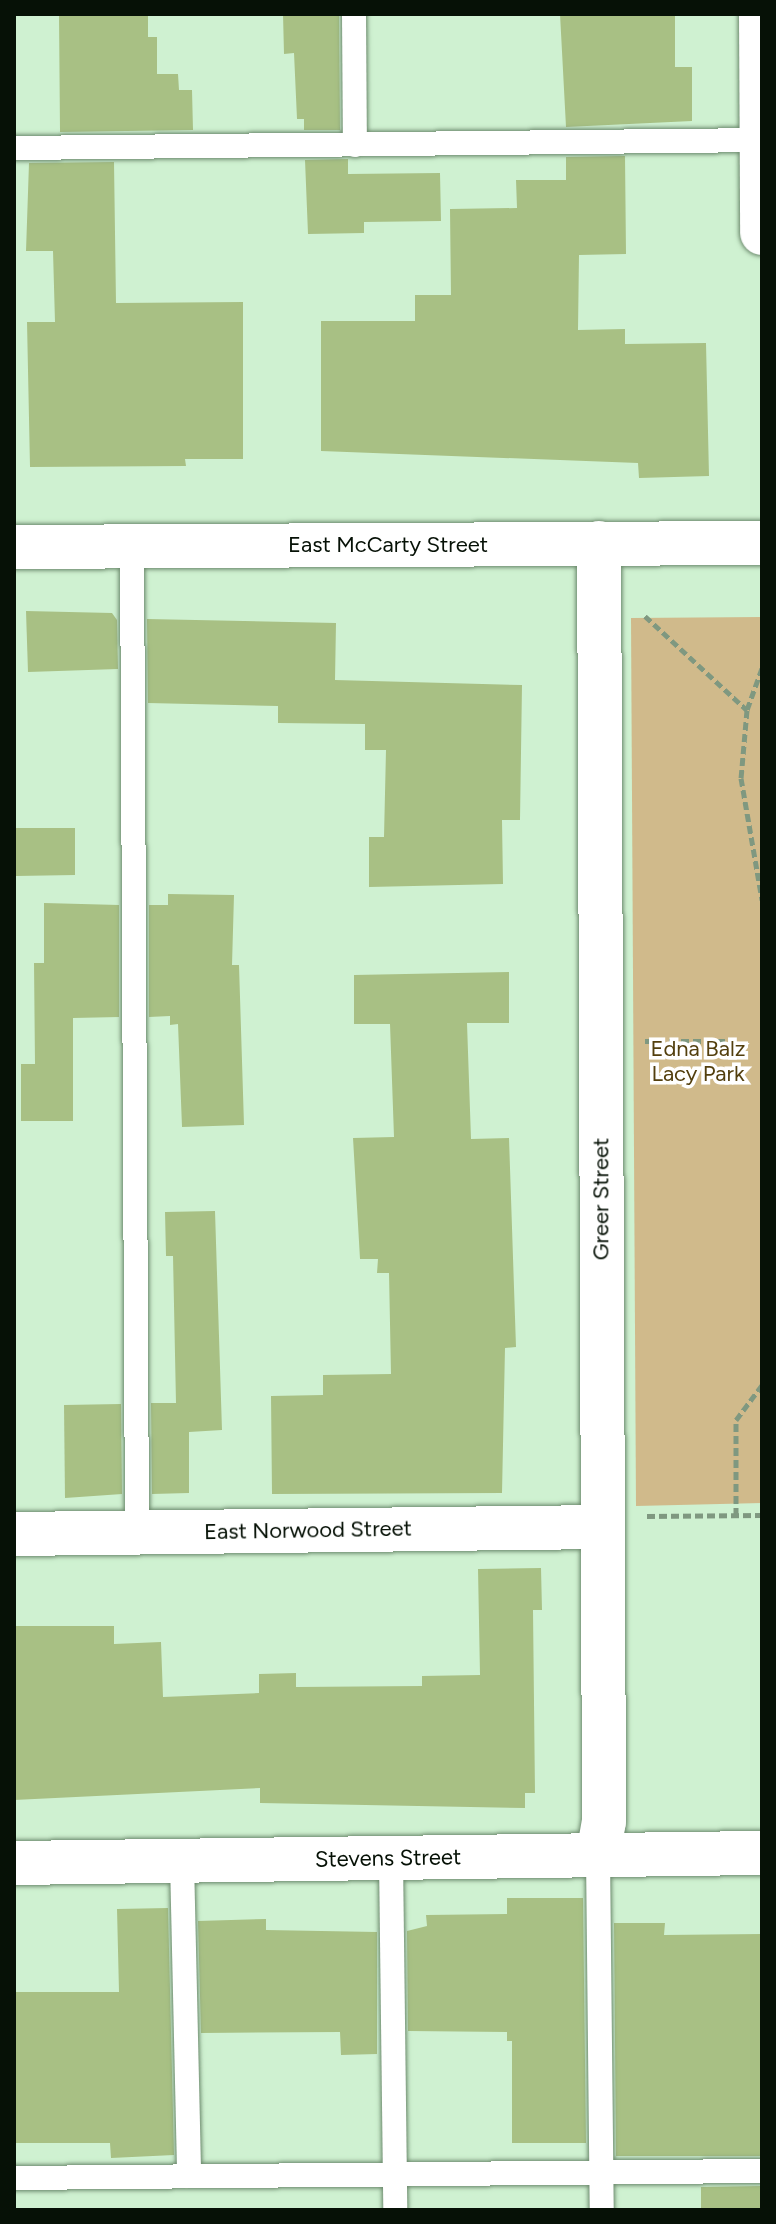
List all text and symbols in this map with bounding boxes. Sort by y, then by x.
street label: East McCarty Street [288,532,488,558]
park label: Edna Balz Lacy Park [650,1035,746,1086]
street label: Greer Street [588,1138,614,1260]
street label: East Norwood Street [204,1515,412,1545]
street label: Stevens Street [315,1844,461,1872]

